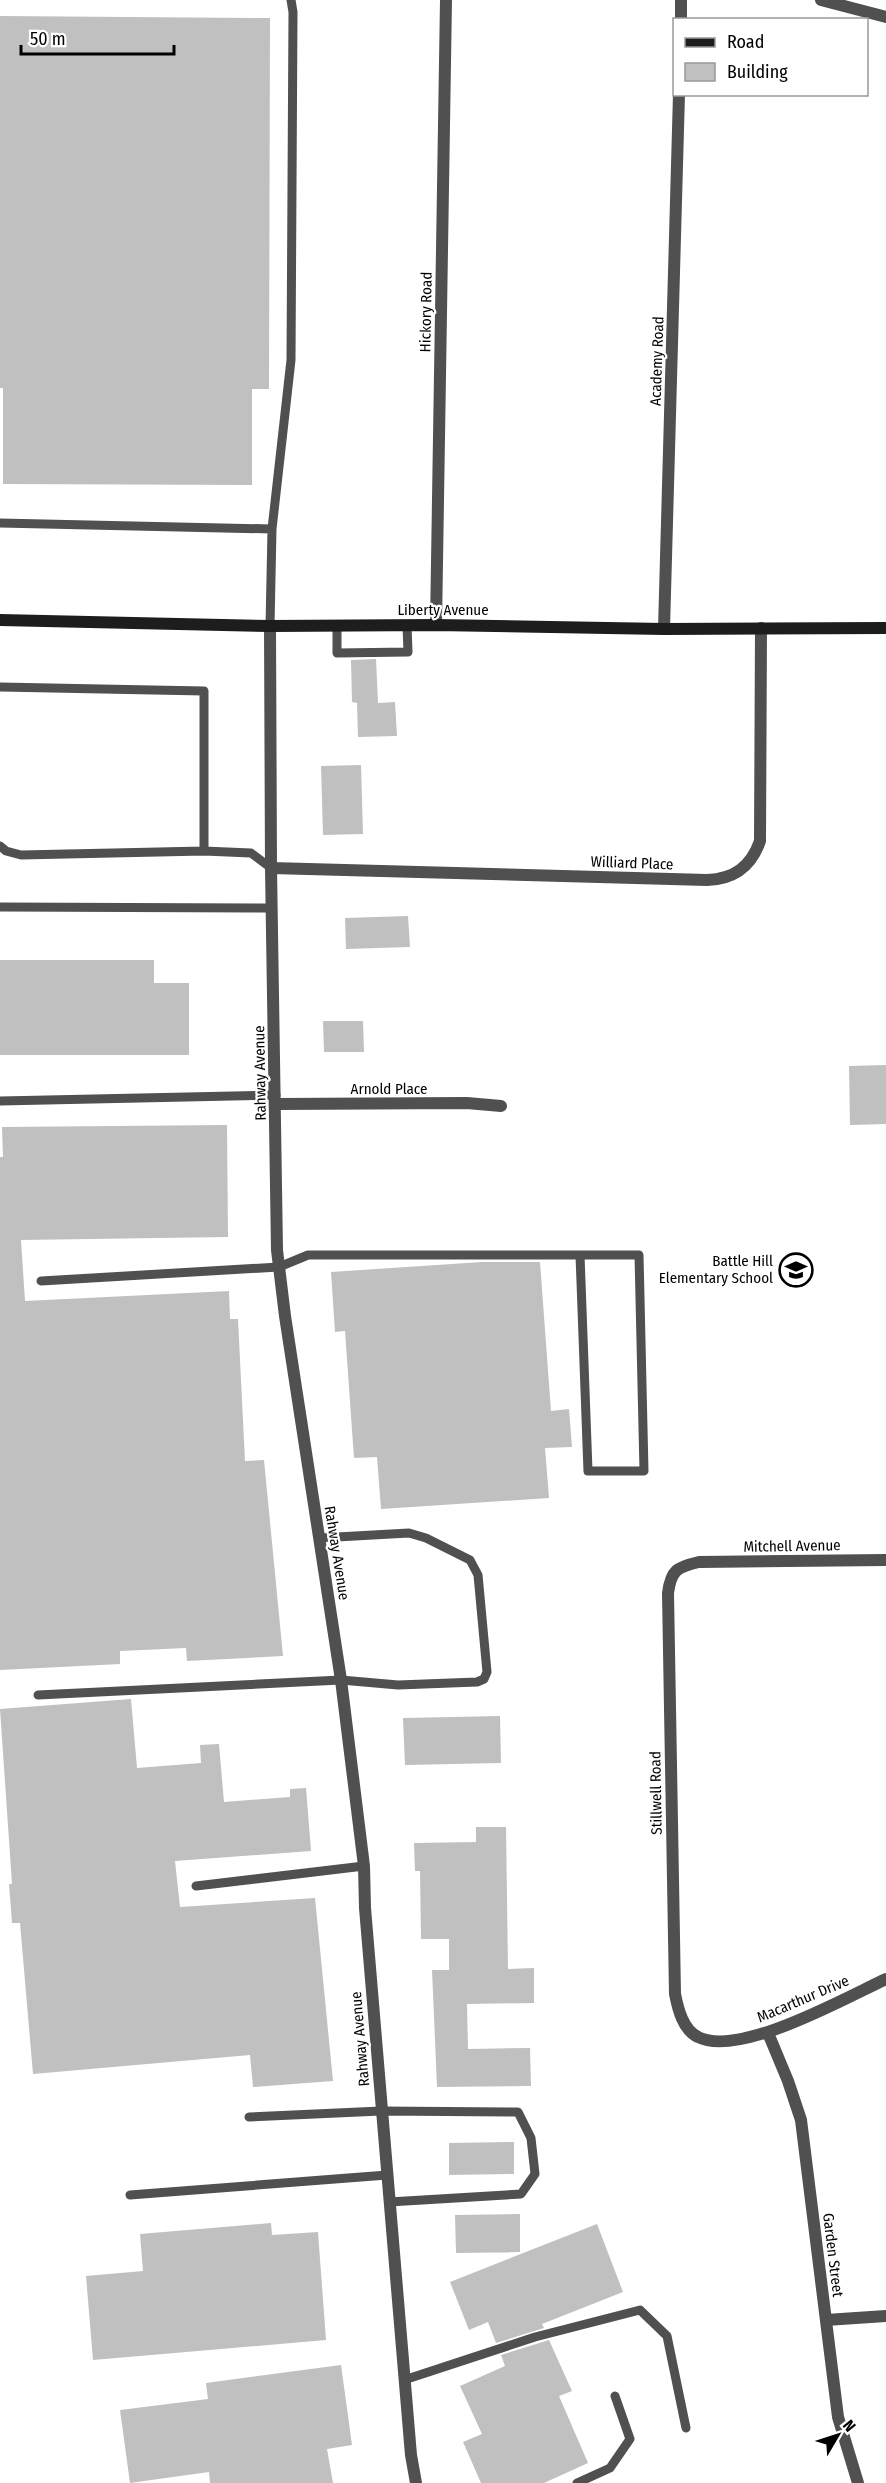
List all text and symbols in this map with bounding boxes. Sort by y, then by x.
scale bar [21,18,174,56]
legend [673,18,868,96]
text: 50 m [30,28,66,50]
text: Road [727,31,764,53]
text: Building [727,61,788,83]
street label: Hickory Road [416,272,436,352]
street label: Academy Road [646,316,668,406]
street label: Liberty Avenue [397,601,489,619]
street label: Williard Place [590,853,674,873]
street label: Rahway Avenue [250,1025,270,1121]
street label: Arnold Place [351,1080,427,1098]
place label: Battle Hill Elementary School [659,1252,773,1287]
school or university icon: Battle Hill Elementary School [778,1252,814,1288]
street label: Rahway Avenue [321,1505,353,1601]
street label: Mitchell Avenue [743,1536,841,1556]
street label: Stillwell Road [646,1751,666,1835]
street label: Macarthur Drive [754,1972,852,2026]
street label: Rahway Avenue [347,1991,373,2087]
street label: Garden Street [819,2212,847,2298]
north arrow [808,2405,868,2465]
text: N [839,2416,860,2436]

